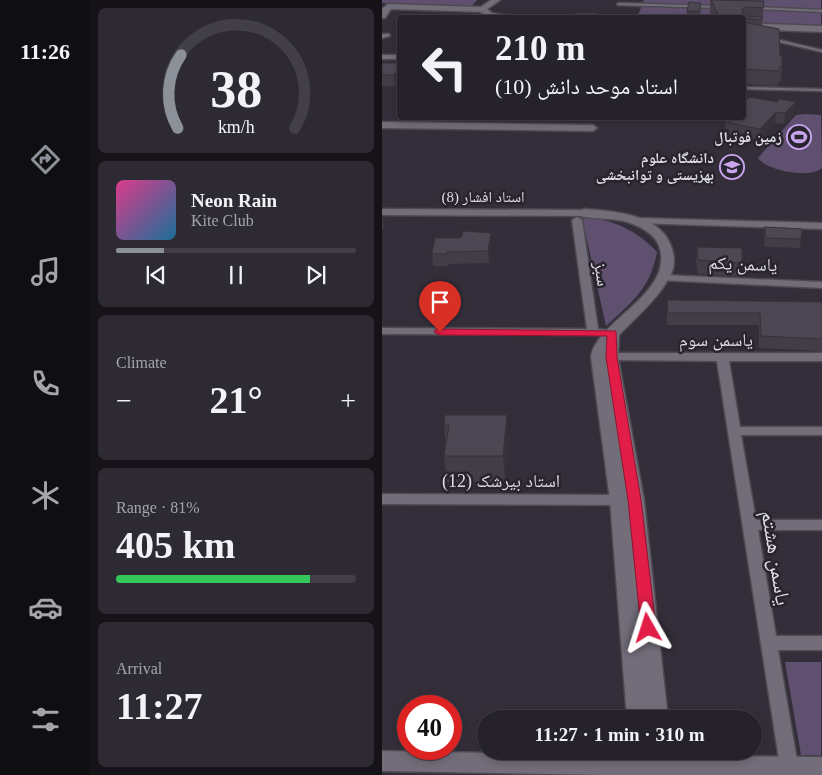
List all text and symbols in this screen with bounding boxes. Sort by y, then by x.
text: 210 m [495,29,585,68]
icon: left [412,35,477,100]
text: 11:26 [20,39,70,64]
text: 38 [210,61,262,118]
text: استاد موحد دانش (10) [495,74,678,99]
text: km/h [218,117,254,137]
sports icon: زمین فوتبال [786,124,812,150]
place label: زمین فوتبال [714,129,782,146]
icon: directions [28,142,63,177]
place label: دانشگاه علوم بهزیستی و توانبخشی [596,150,714,184]
school or university icon: دانشگاه علوم بهزیستی و توانبخشی [719,154,745,180]
street label: استاد افشار (8) [441,189,525,206]
text: Neon Rain [191,190,277,211]
text: Kite Club [191,212,254,229]
street label: یاسمن یکم [708,253,778,277]
icon: music [28,254,63,289]
street label: سبز [590,260,614,288]
icon: previous [142,261,170,289]
icon: pause [222,261,250,289]
icon: next [302,261,330,289]
pin [419,281,461,332]
icon: arrive [426,288,454,316]
street label: یاسمن سوم [679,330,753,352]
text: Climate [116,354,167,371]
icon: phone [28,366,63,401]
text: 21° [209,379,263,421]
text: − [116,385,132,416]
text: + [340,385,356,416]
street label: استاد بیرشک (12) [442,471,560,492]
icon: climate [28,478,63,513]
text: Range · 81% [116,499,200,516]
street label: یاسمن هشتم [755,509,795,607]
text: 405 km [116,524,235,566]
icon: car [28,590,63,625]
position arrow [621,601,673,653]
text: Arrival [116,660,162,677]
text: 11:27 [116,685,203,727]
speed limit sign: 40 [397,695,462,760]
icon: filters [28,702,63,737]
text: 11:27 · 1 min · 310 m [535,724,704,745]

